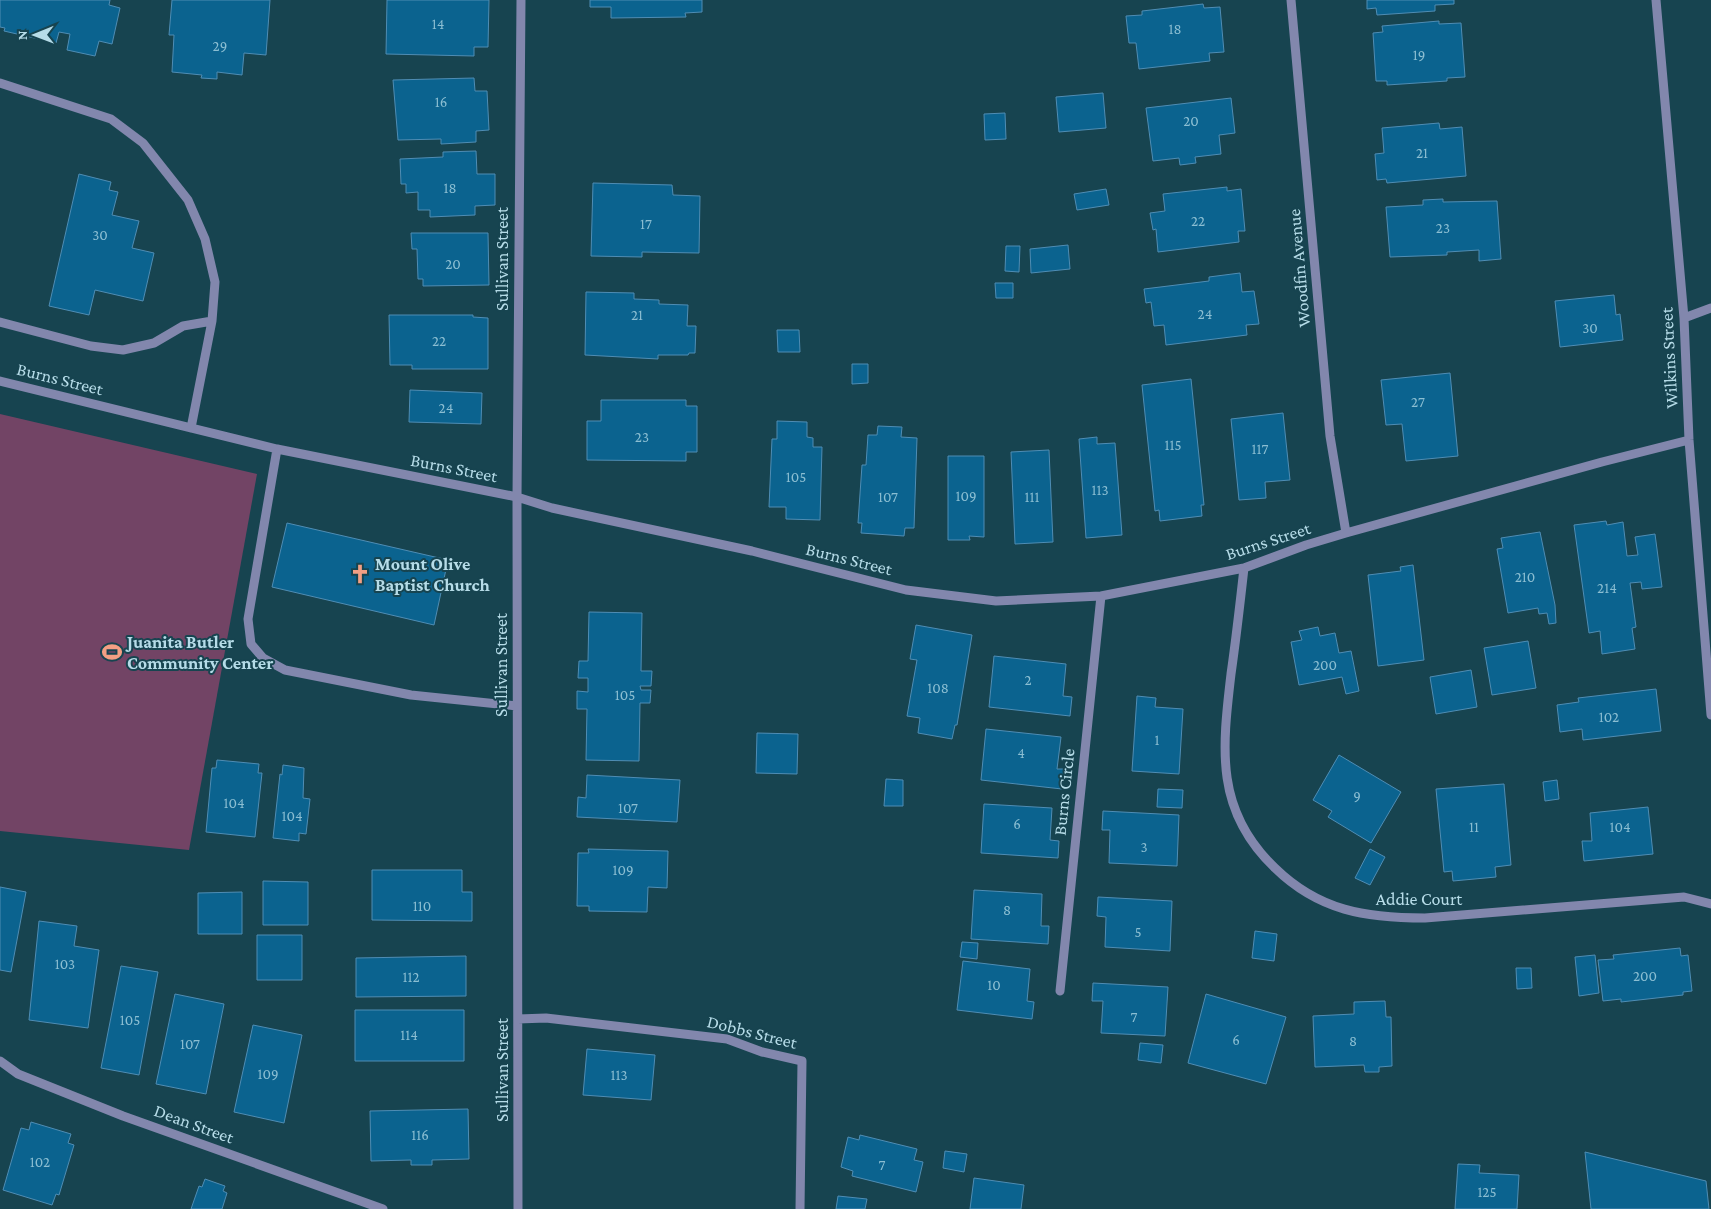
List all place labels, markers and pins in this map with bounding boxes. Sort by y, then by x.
place label: Mount Olive Baptist Church [375,554,490,595]
church icon: Mount Olive Baptist Church [349,563,371,585]
place label: Juanita Butler Community Center [125,632,273,673]
sports icon: Juanita Butler Community Center [101,641,123,663]

